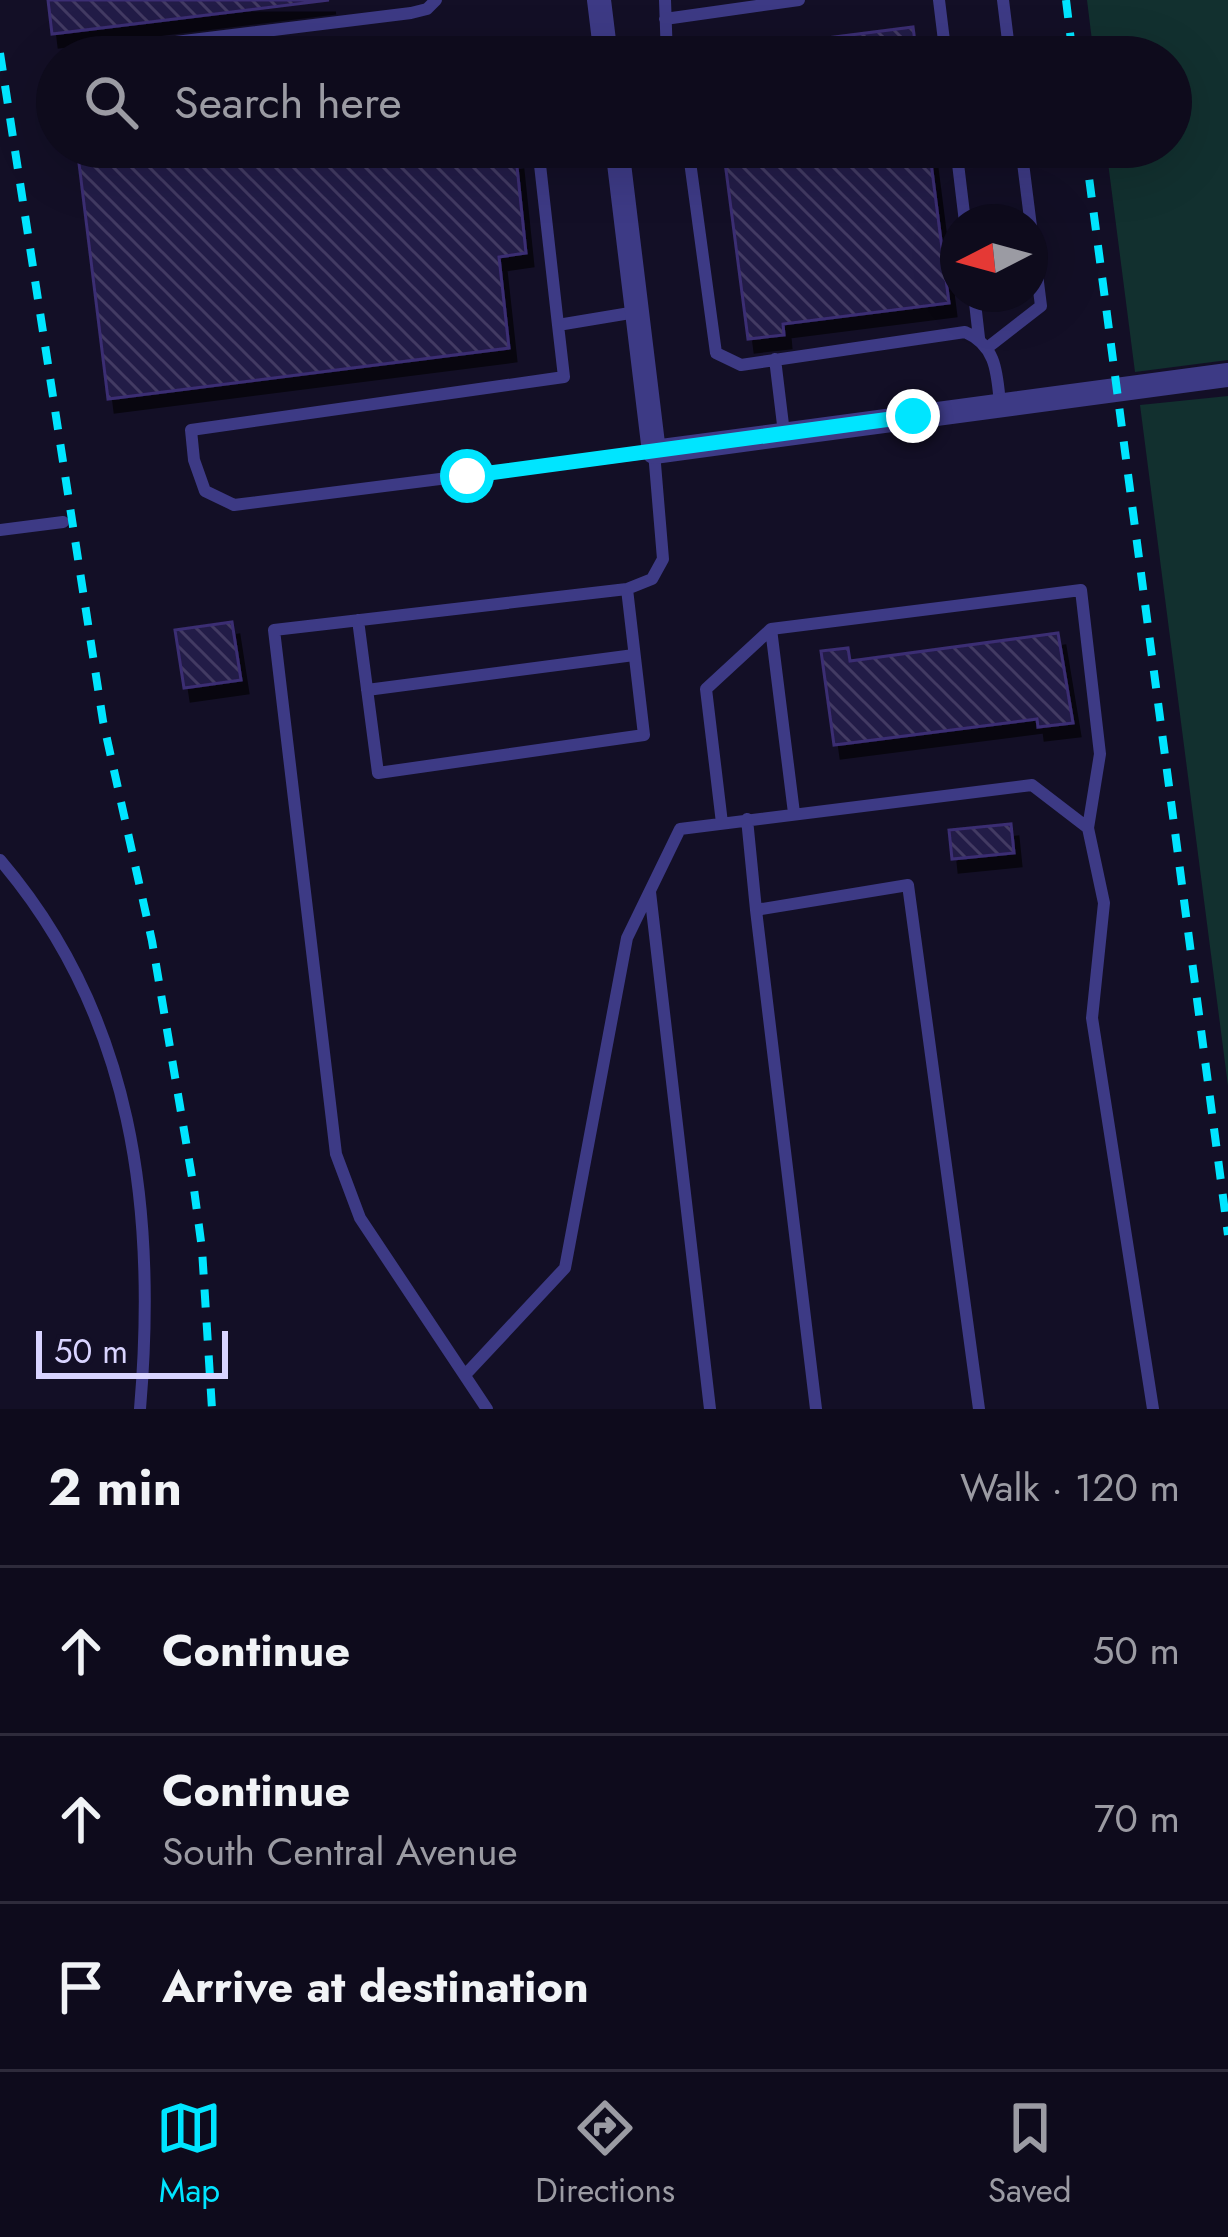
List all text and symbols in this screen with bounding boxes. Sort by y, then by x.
search box [36,36,1192,168]
icon: search [78,69,144,135]
text: Search here [174,70,402,135]
north arrow [940,204,1048,312]
route end [886,389,940,443]
route start [440,449,494,503]
scale bar [36,1325,228,1378]
text: 50 m [54,1328,128,1375]
text: 2 min [48,1450,182,1524]
text: Walk · 120 m [960,1459,1180,1516]
icon: ahead [48,1618,114,1684]
text: Continue [162,1618,350,1683]
text: 50 m [1092,1622,1180,1679]
text: Continue [162,1758,350,1823]
icon: ahead [48,1786,114,1852]
text: 70 m [1094,1790,1180,1847]
text: South Central Avenue [162,1823,518,1880]
icon: arrive [48,1954,114,2020]
text: Arrive at destination [162,1954,589,2019]
tab: Map [156,2095,222,2214]
tab: Directions [535,2095,675,2214]
tab: Saved [988,2095,1072,2214]

